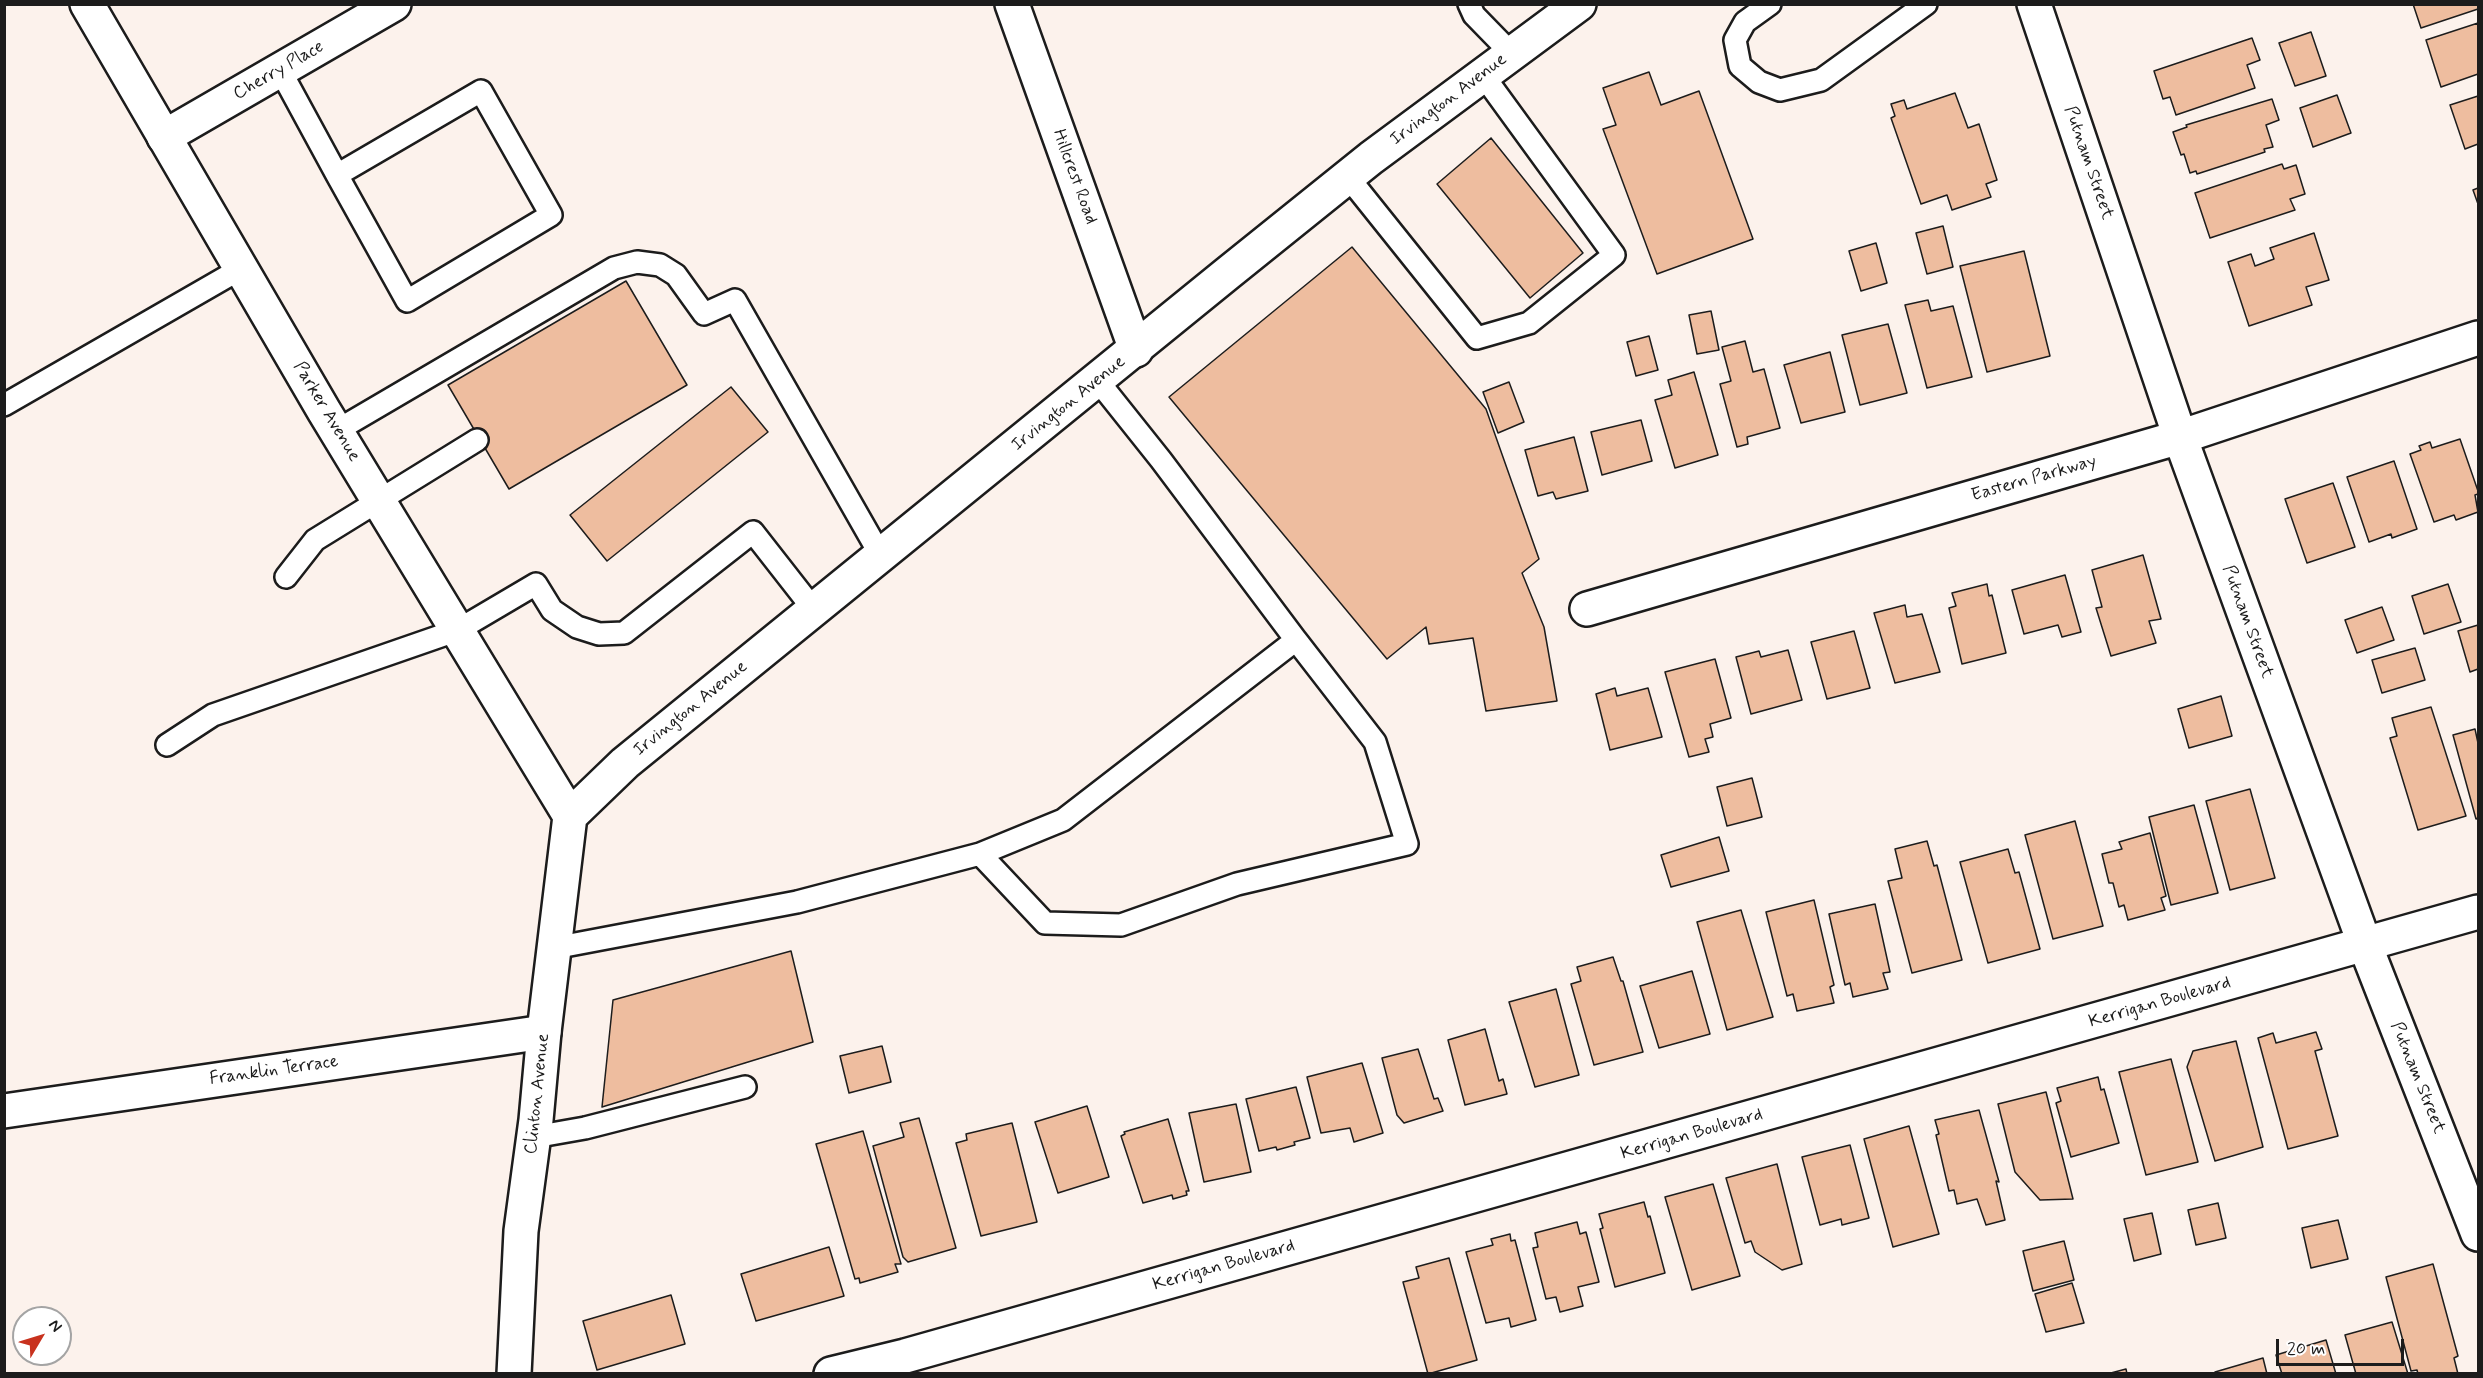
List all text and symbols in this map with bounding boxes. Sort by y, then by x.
street label: Cherry Place [230,36,328,106]
street label: Irvington Avenue [1387,49,1511,151]
street label: Putnam Street [2058,103,2118,223]
street label: Hillcrest Road [1047,126,1101,228]
street label: Irvington Avenue [1008,352,1130,456]
street label: Parker Avenue [288,358,364,466]
street label: Eastern Parkway [1969,451,2099,507]
street label: Putnam Street [2217,563,2277,681]
street label: Irvington Avenue [630,657,752,761]
street label: Kerrigan Boulevard [2087,972,2233,1034]
street label: Putnam Street [2385,1019,2449,1137]
street label: Clinton Avenue [521,1032,555,1156]
street label: Franklin Terrace [208,1051,340,1091]
street label: Kerrigan Boulevard [1619,1104,1765,1166]
street label: Kerrigan Boulevard [1151,1235,1297,1297]
north arrow [12,1306,72,1366]
text: N [43,1315,67,1337]
scale bar [2279,1327,2406,1365]
text: 20 m [2287,1337,2325,1361]

